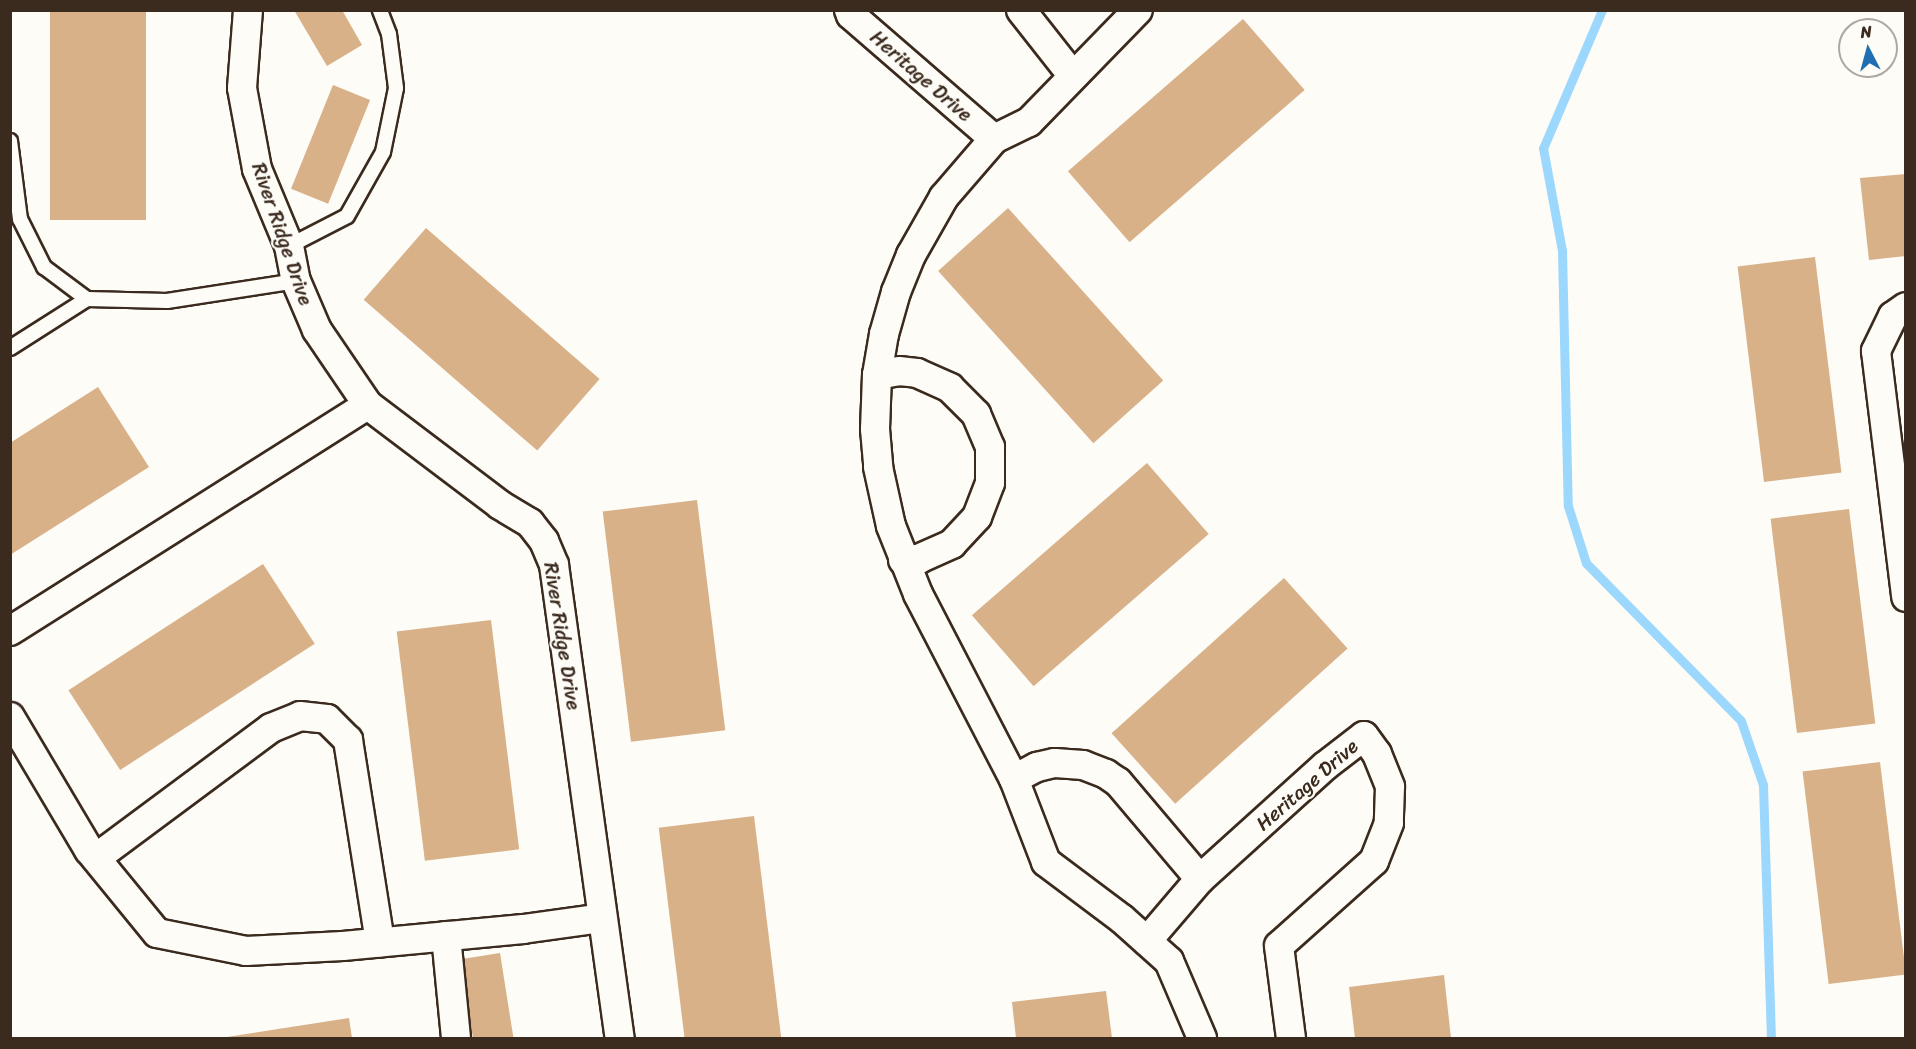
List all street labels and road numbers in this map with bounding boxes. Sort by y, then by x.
street label: Heritage Drive [865,25,977,127]
street label: River Ridge Drive [246,159,318,309]
street label: River Ridge Drive [538,560,586,712]
street label: Heritage Drive [1251,734,1363,836]

